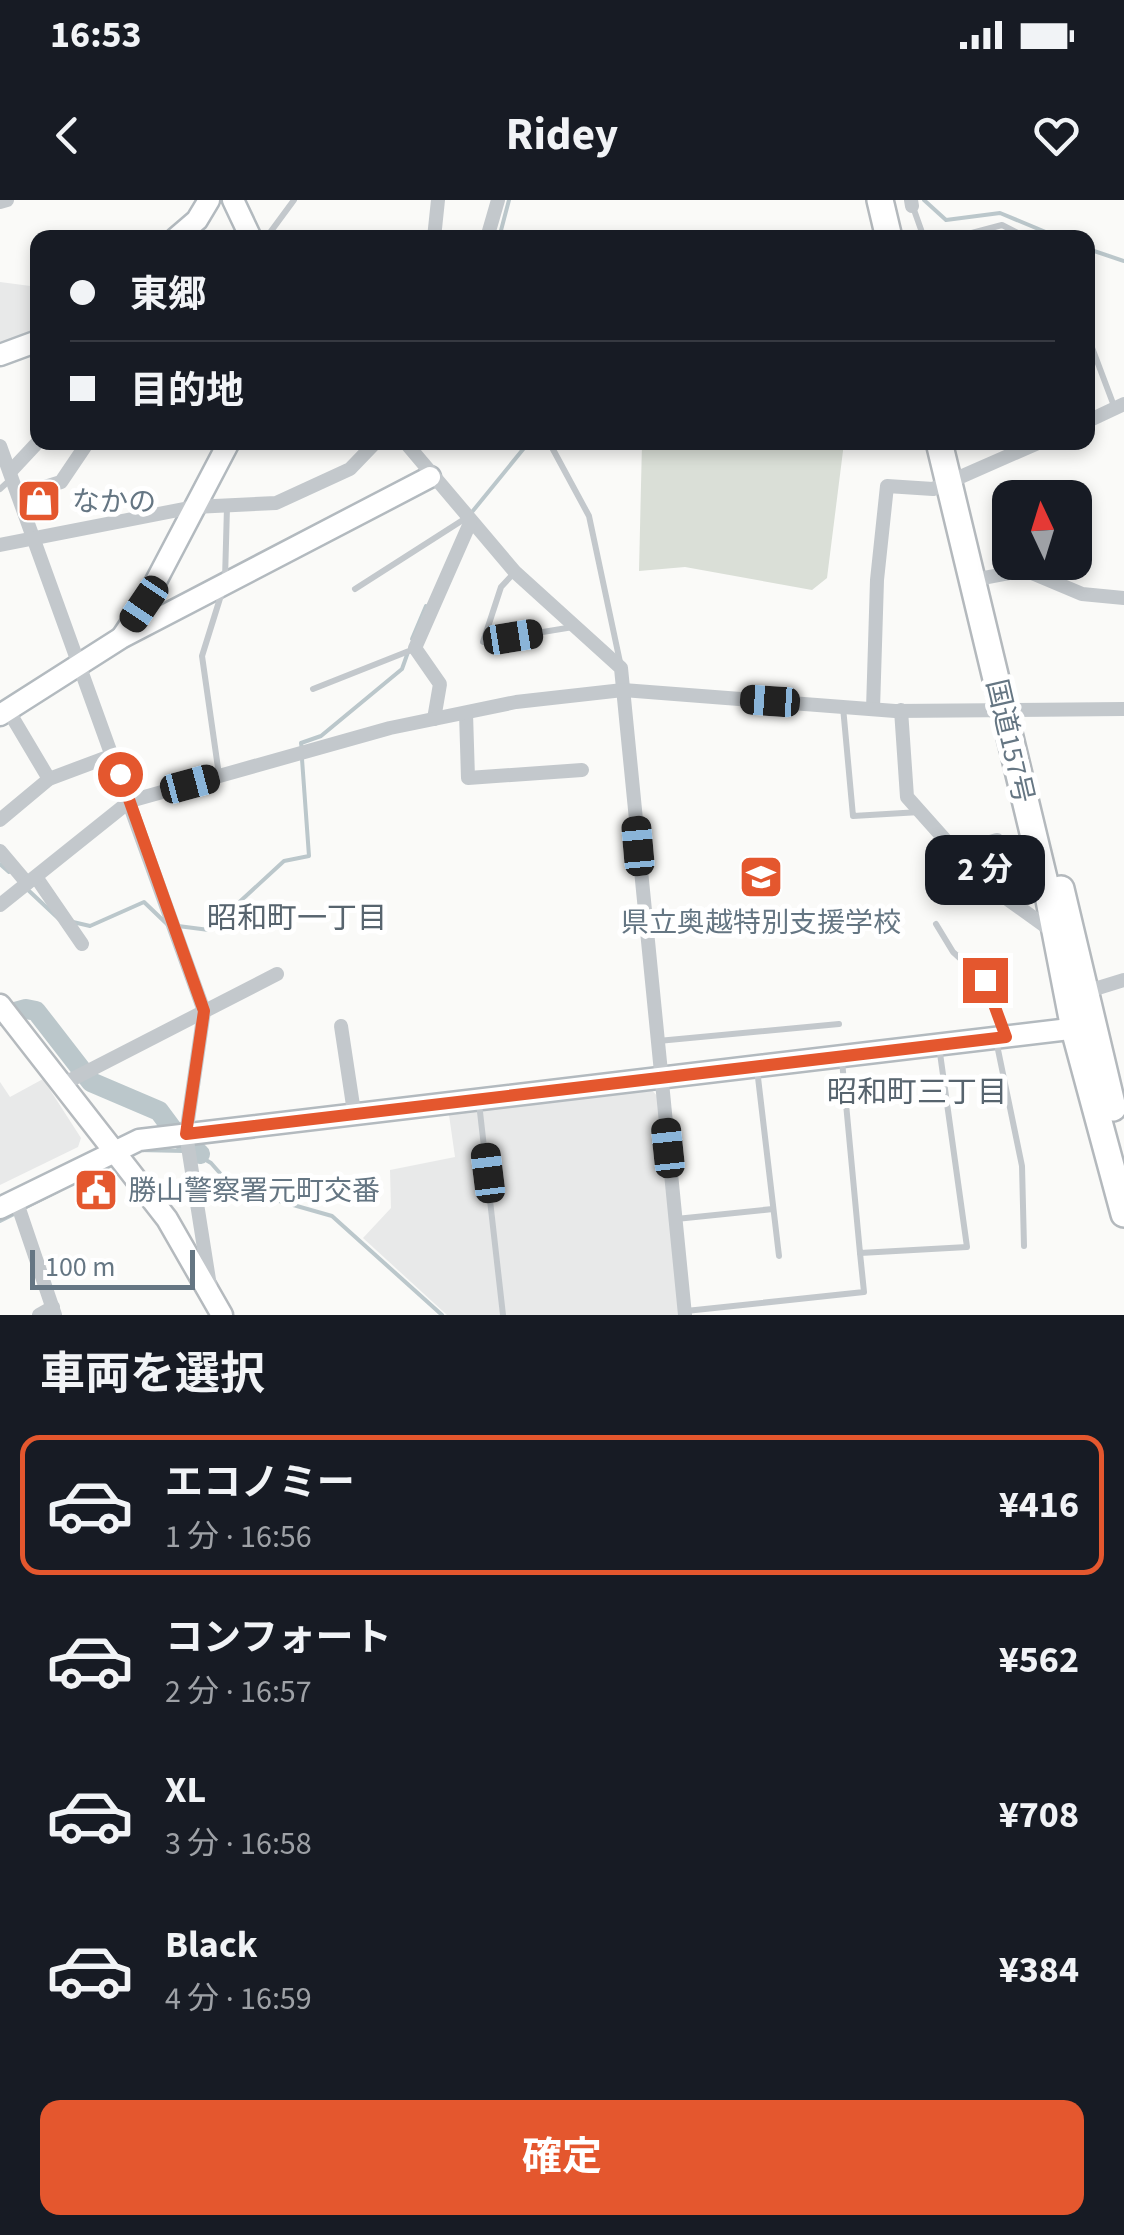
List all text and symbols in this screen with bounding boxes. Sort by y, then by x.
text: 16:53 [50,8,142,62]
text: Ridey [506,103,618,167]
icon: back [40,108,95,163]
icon: heart [1029,108,1084,163]
text: 東郷 [130,268,206,322]
text: 目的地 [130,364,244,418]
shop icon: なかの [16,478,62,524]
north arrow [992,480,1092,580]
map controls [992,480,1092,580]
place label: なかの [72,482,156,522]
car [115,571,173,637]
car [481,617,545,657]
street label: 国道157号 [976,675,1044,807]
car [739,684,801,718]
route start [98,752,143,797]
car [157,762,223,806]
car [620,815,656,877]
callout: 2 分 [925,835,1045,905]
text: 2 分 [957,847,1013,893]
school or university icon: 県立奥越特別支援学校 [738,854,784,900]
district label: 昭和町一丁目 [207,897,387,940]
place label: 県立奥越特別支援学校 [621,903,901,943]
route end [963,958,1008,1003]
district label: 昭和町三丁目 [827,1071,1007,1114]
car [650,1117,686,1179]
car [469,1141,507,1205]
public building icon: 勝山警察署元町交番 [73,1167,119,1213]
place label: 勝山警察署元町交番 [128,1171,380,1211]
scale bar [30,1245,195,1290]
text: 100 m [45,1247,116,1287]
text: 車両を選択 [40,1343,265,1407]
text: エコノミー [165,1456,355,1510]
icon: car [45,1460,135,1550]
text: ¥416 [999,1478,1079,1532]
text: 1 分 · 16:56 [165,1514,312,1560]
text: コンフォート [165,1611,392,1665]
icon: car [45,1615,135,1705]
text: ¥562 [999,1633,1079,1687]
text: 2 分 · 16:57 [165,1669,312,1715]
text: XL [165,1763,206,1817]
icon: car [45,1770,135,1860]
text: ¥708 [999,1788,1079,1842]
text: 3 分 · 16:58 [165,1821,312,1867]
text: Black [165,1918,258,1972]
icon: car [45,1925,135,2015]
text: ¥384 [999,1943,1079,1997]
text: 4 分 · 16:59 [165,1976,312,2022]
button: 確定 [40,2100,1084,2215]

